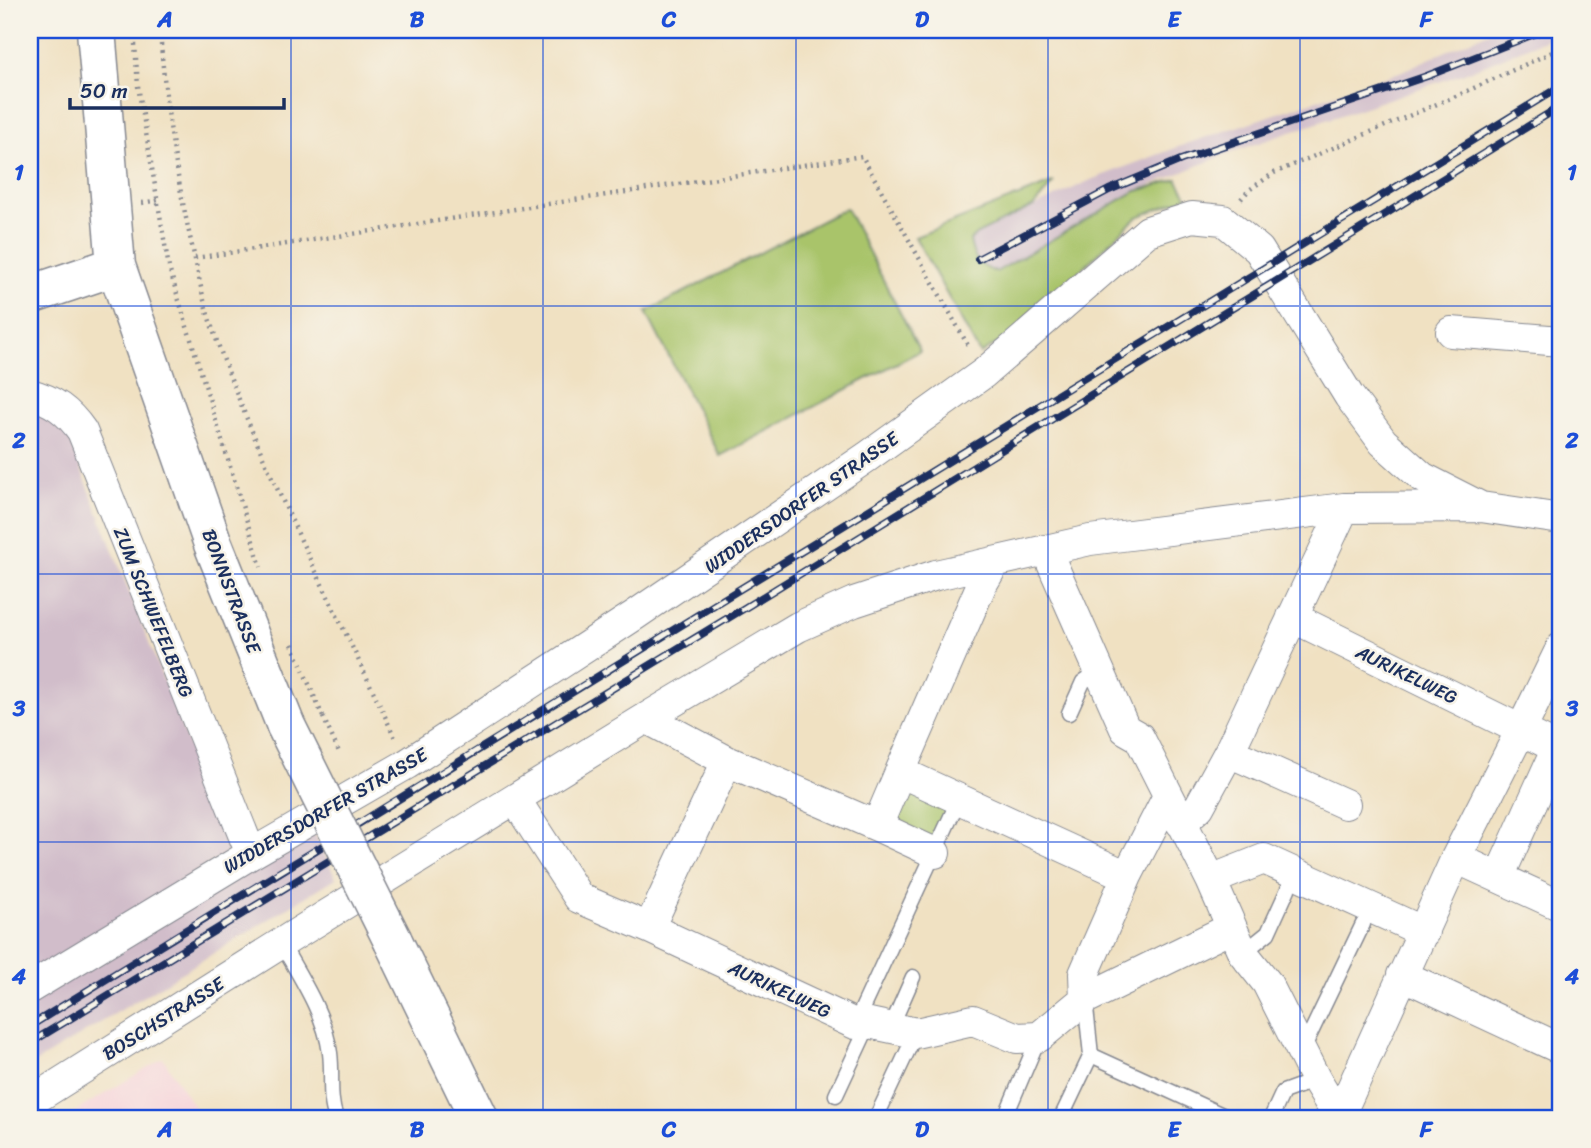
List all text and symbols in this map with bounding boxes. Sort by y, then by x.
text: A [156,0,173,40]
text: B [410,0,425,40]
text: C [661,0,677,40]
text: D [915,0,930,40]
text: E [1168,0,1183,40]
text: F [1419,0,1434,40]
scale bar [70,66,284,110]
text: 50 m [80,72,128,110]
text: 1 [14,152,24,193]
text: 1 [1567,152,1577,193]
text: 2 [11,420,26,461]
text: 2 [1564,420,1579,461]
street label: WIDDERSDORFER STRASSE [697,422,907,582]
street label: ZUM SCHWEFELBERG [104,522,203,703]
street label: BONNSTRASSE [193,524,271,660]
street label: AURIKELWEG [1349,635,1464,713]
text: 3 [12,688,26,729]
text: 3 [1565,688,1579,729]
street label: WIDDERSDORFER STRASSE [217,738,435,883]
street label: AURIKELWEG [722,951,837,1028]
text: 4 [11,956,27,997]
text: 4 [1564,956,1580,997]
street label: BOSCHSTRASSE [96,967,232,1069]
text: A [156,1109,173,1148]
text: B [410,1109,425,1148]
text: C [661,1109,677,1148]
text: D [915,1109,930,1148]
text: E [1168,1109,1183,1148]
text: F [1419,1109,1434,1148]

